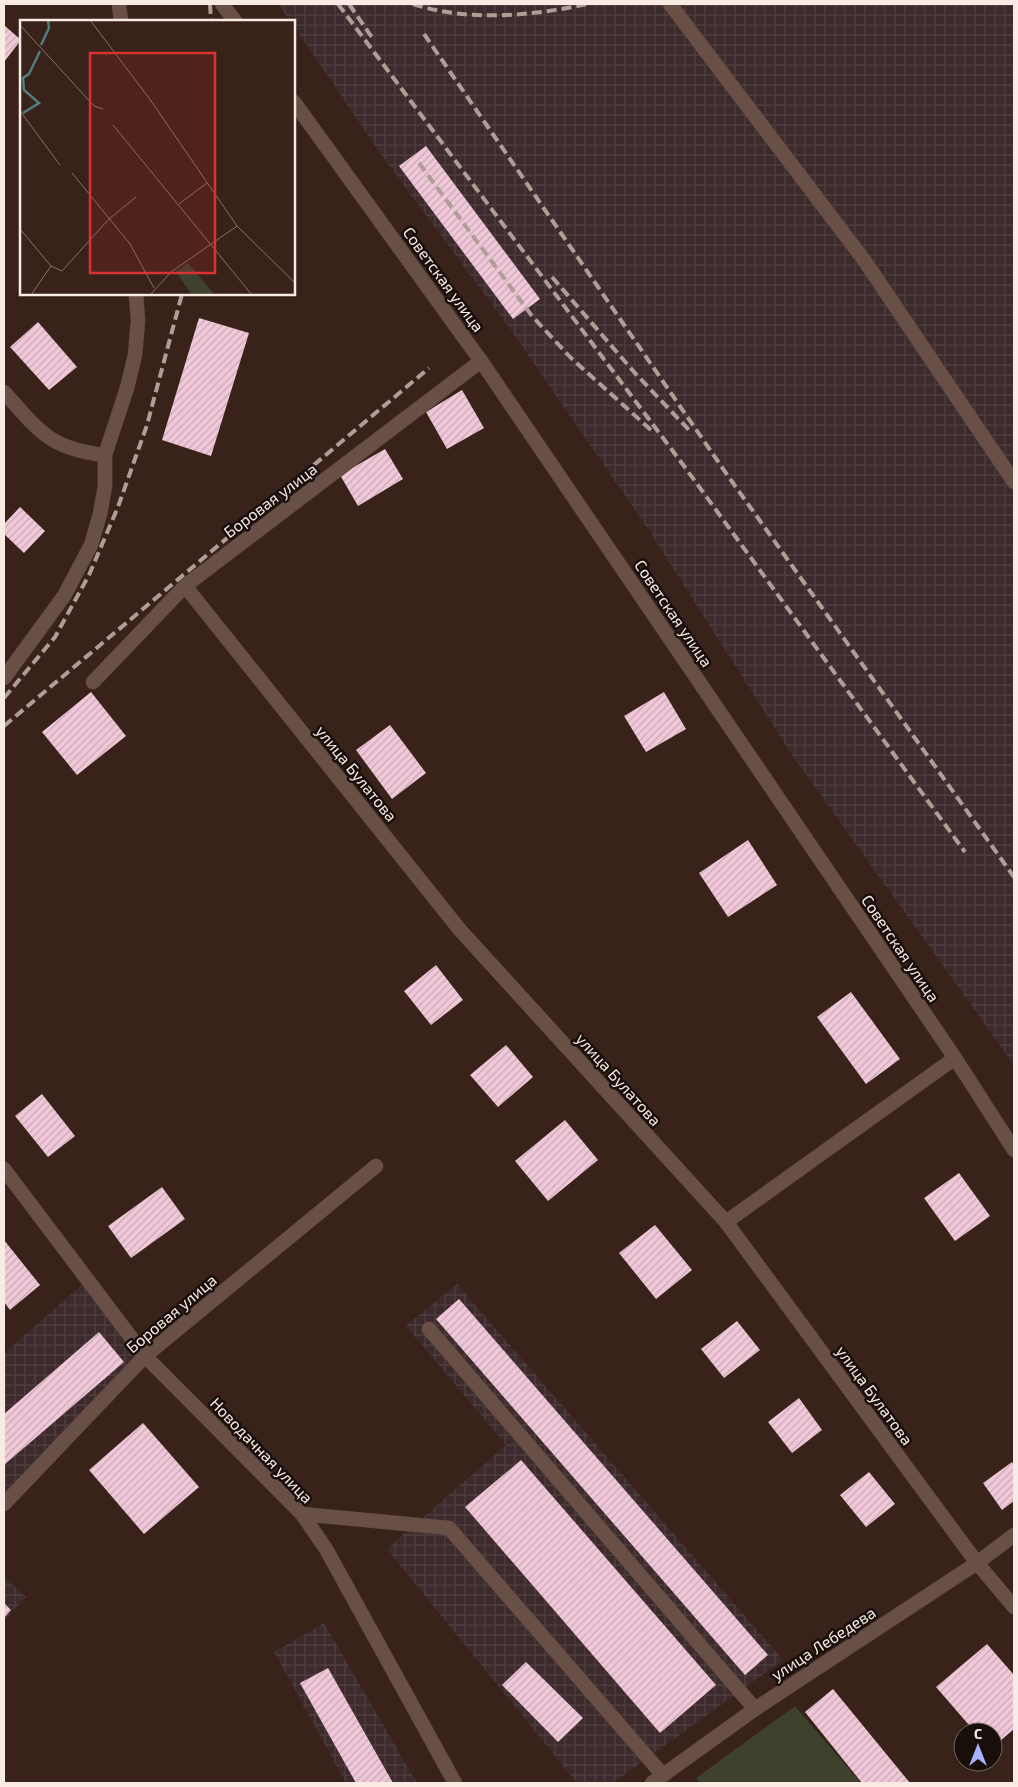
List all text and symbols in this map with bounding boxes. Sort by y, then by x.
inset map [20,20,295,295]
street label: Советская улица [399,223,488,336]
street label: Боровая улица [220,459,321,542]
street label: Советская улица [630,556,717,671]
street label: улица Булатова [312,721,402,825]
street label: Советская улица [857,891,944,1006]
street label: улица Булатова [572,1029,666,1130]
street label: Боровая улица [122,1270,221,1357]
street label: улица Булатова [832,1342,917,1449]
street label: Новодачная улица [206,1393,317,1507]
street label: улица Лебедева [767,1602,879,1685]
north arrow [953,1722,1003,1772]
text: С [974,1725,982,1742]

